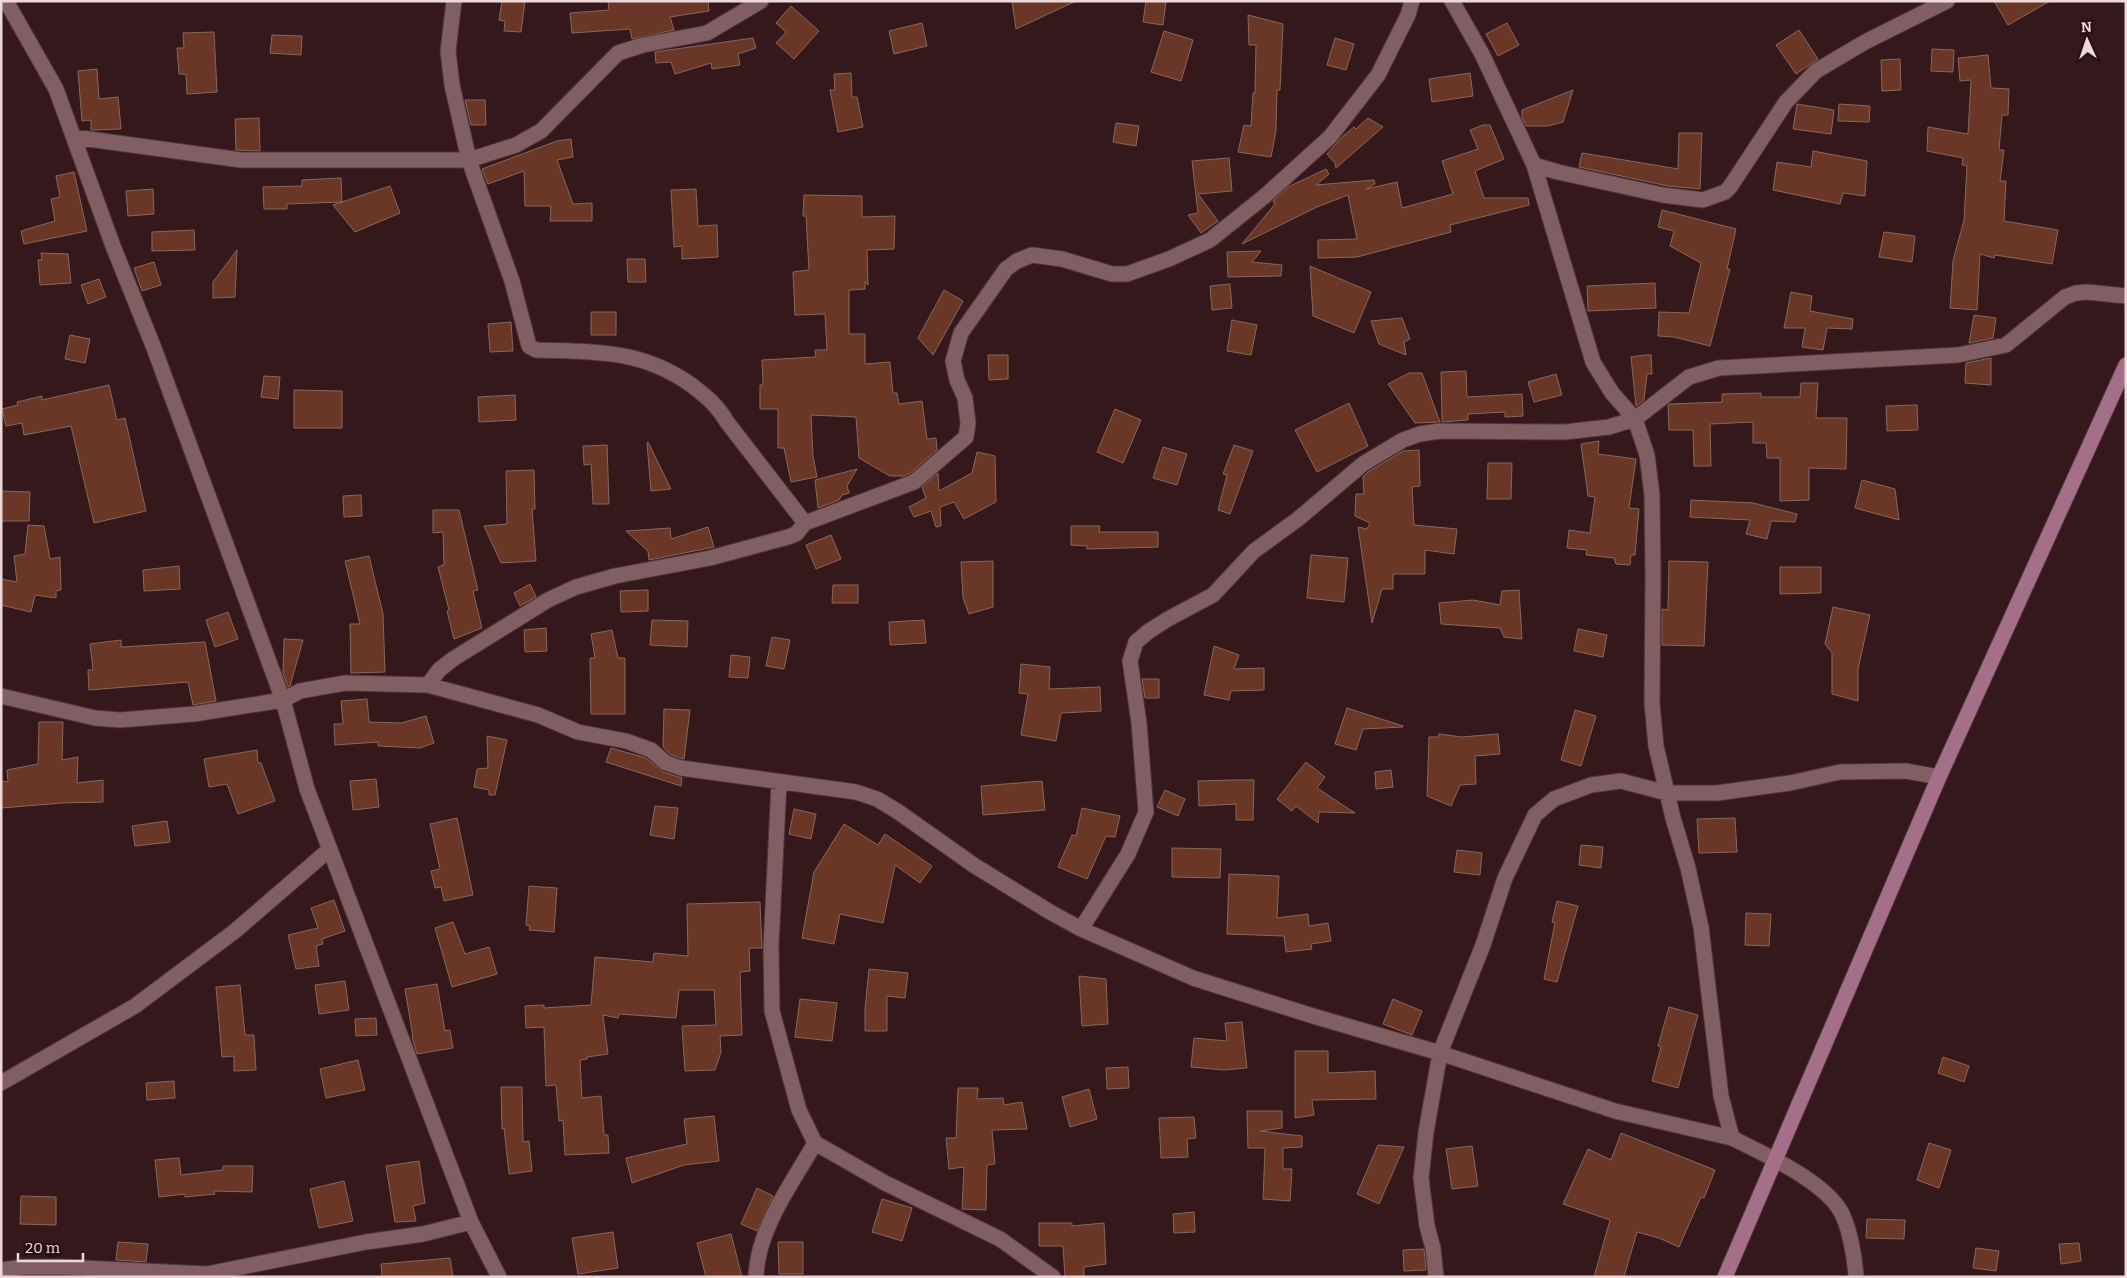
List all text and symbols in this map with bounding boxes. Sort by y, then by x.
north arrow [2062,15,2112,65]
text: N [2081,19,2092,36]
scale bar [18,1230,82,1262]
text: 20 m [25,1239,61,1257]

